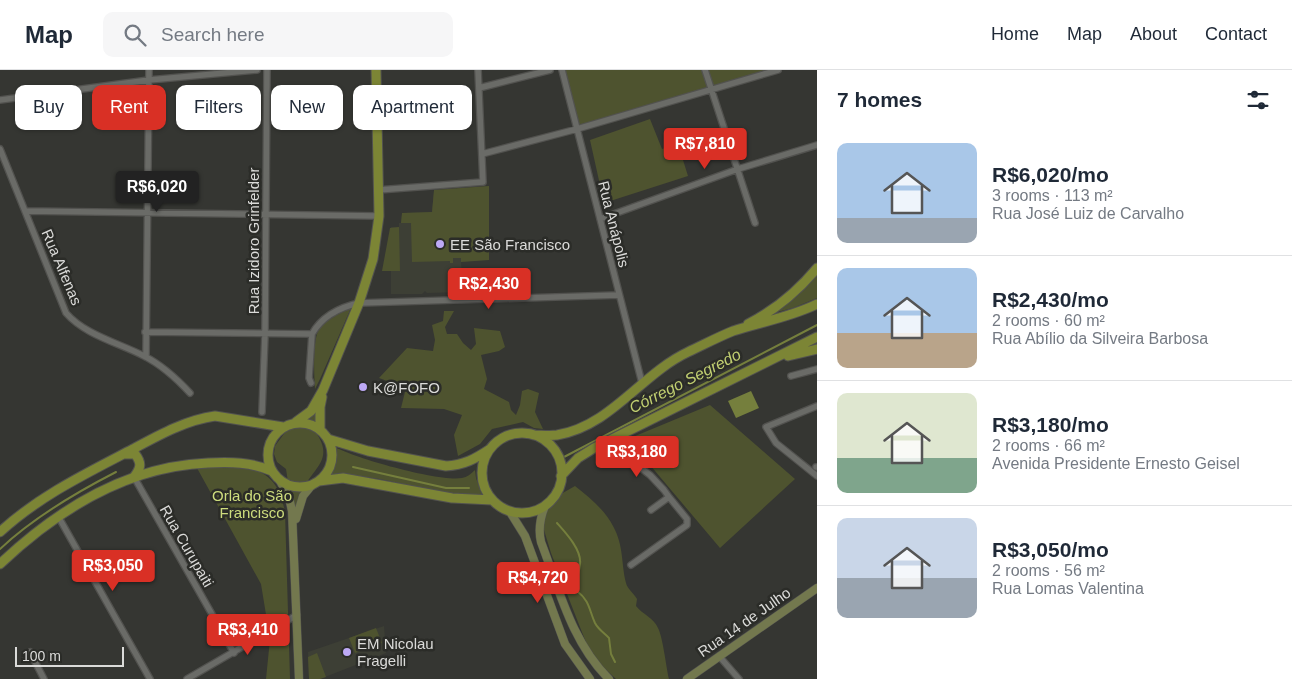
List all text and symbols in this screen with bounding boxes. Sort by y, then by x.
search box [103,12,453,57]
text: Map [25,21,73,48]
icon: search [121,21,149,49]
text: Search here [161,24,265,45]
text: Home [991,24,1039,44]
text: Map [1067,24,1102,44]
text: About [1130,24,1177,44]
text: Contact [1205,24,1267,44]
chip: Buy [15,85,82,130]
chip: Rent [92,85,166,130]
chip: Filters [176,85,261,130]
chip: New [271,85,343,130]
chip: Apartment [353,85,472,130]
icon: filters [1244,86,1272,114]
text: 7 homes [837,88,922,111]
pin: R$7,810 [659,128,751,170]
text: R$7,810 [675,135,735,152]
icon: home [877,163,937,223]
text: R$6,020/mo [992,163,1109,186]
street label: Rua Izidoro Grinfelder [245,168,262,314]
pin: R$6,020 [111,170,203,213]
text: R$6,020 [127,178,187,195]
street label: Rua Anápolis [595,179,633,269]
text: 3 rooms · 113 m² [992,187,1113,204]
text: Rua José Luiz de Carvalho [992,205,1184,222]
street label: Rua Alfenas [38,226,86,308]
place label: EE São Francisco [450,236,570,253]
marker: EE São Francisco [434,238,446,250]
pin: R$2,430 [443,268,535,310]
text: R$2,430 [459,275,519,292]
icon: home [877,288,937,348]
text: R$2,430/mo [992,288,1109,311]
text: 2 rooms · 60 m² [992,312,1105,329]
text: Rua Abílio da Silveira Barbosa [992,330,1208,347]
water label: Córrego Segredo [626,346,744,416]
place label: K@FOFO [373,379,440,396]
marker: K@FOFO [357,381,369,393]
icon: home [877,413,937,473]
text: R$3,180/mo [992,413,1109,436]
pin: R$3,180 [591,436,683,478]
text: 2 rooms · 66 m² [992,437,1105,454]
text: R$3,180 [607,443,667,460]
text: Avenida Presidente Ernesto Geisel [992,455,1240,472]
park label: Orla do São Francisco [212,487,292,521]
street label: Rua Curupaiti [157,502,217,590]
icon: home [877,538,937,598]
text: R$3,050/mo [992,538,1109,561]
pin: R$3,050 [67,550,159,592]
text: R$3,050 [83,557,143,574]
pin: R$4,720 [492,562,584,604]
text: 2 rooms · 56 m² [992,562,1105,579]
text: R$4,720 [508,569,568,586]
text: Rua Lomas Valentina [992,580,1144,597]
street label: Rua 14 de Julho [694,584,794,660]
pin: R$3,410 [202,614,294,656]
text: R$3,410 [218,621,278,638]
place label: EM Nicolau Fragelli [357,635,434,669]
scale bar [15,644,124,667]
marker: EM Nicolau Fragelli [341,646,353,658]
text: 100 m [22,648,61,664]

